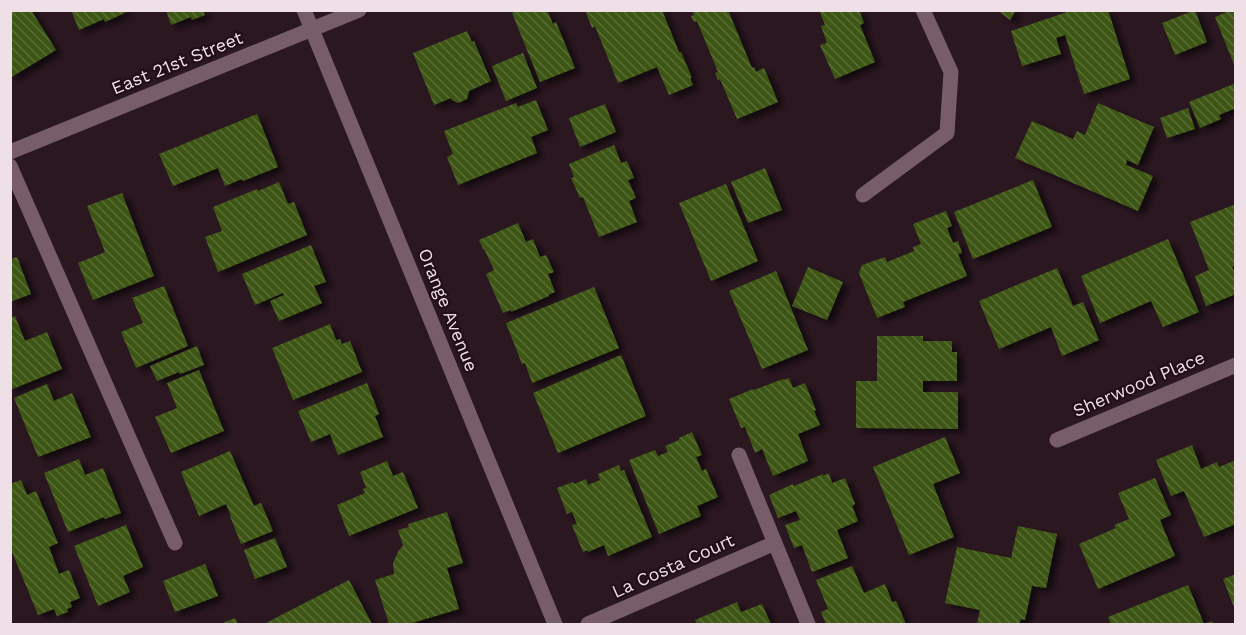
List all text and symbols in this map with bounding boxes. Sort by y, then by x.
street label: East 21st Street [108,26,246,98]
street label: Orange Avenue [414,245,483,374]
street label: Sherwood Place [1070,346,1208,421]
street label: La Costa Court [609,529,737,602]

